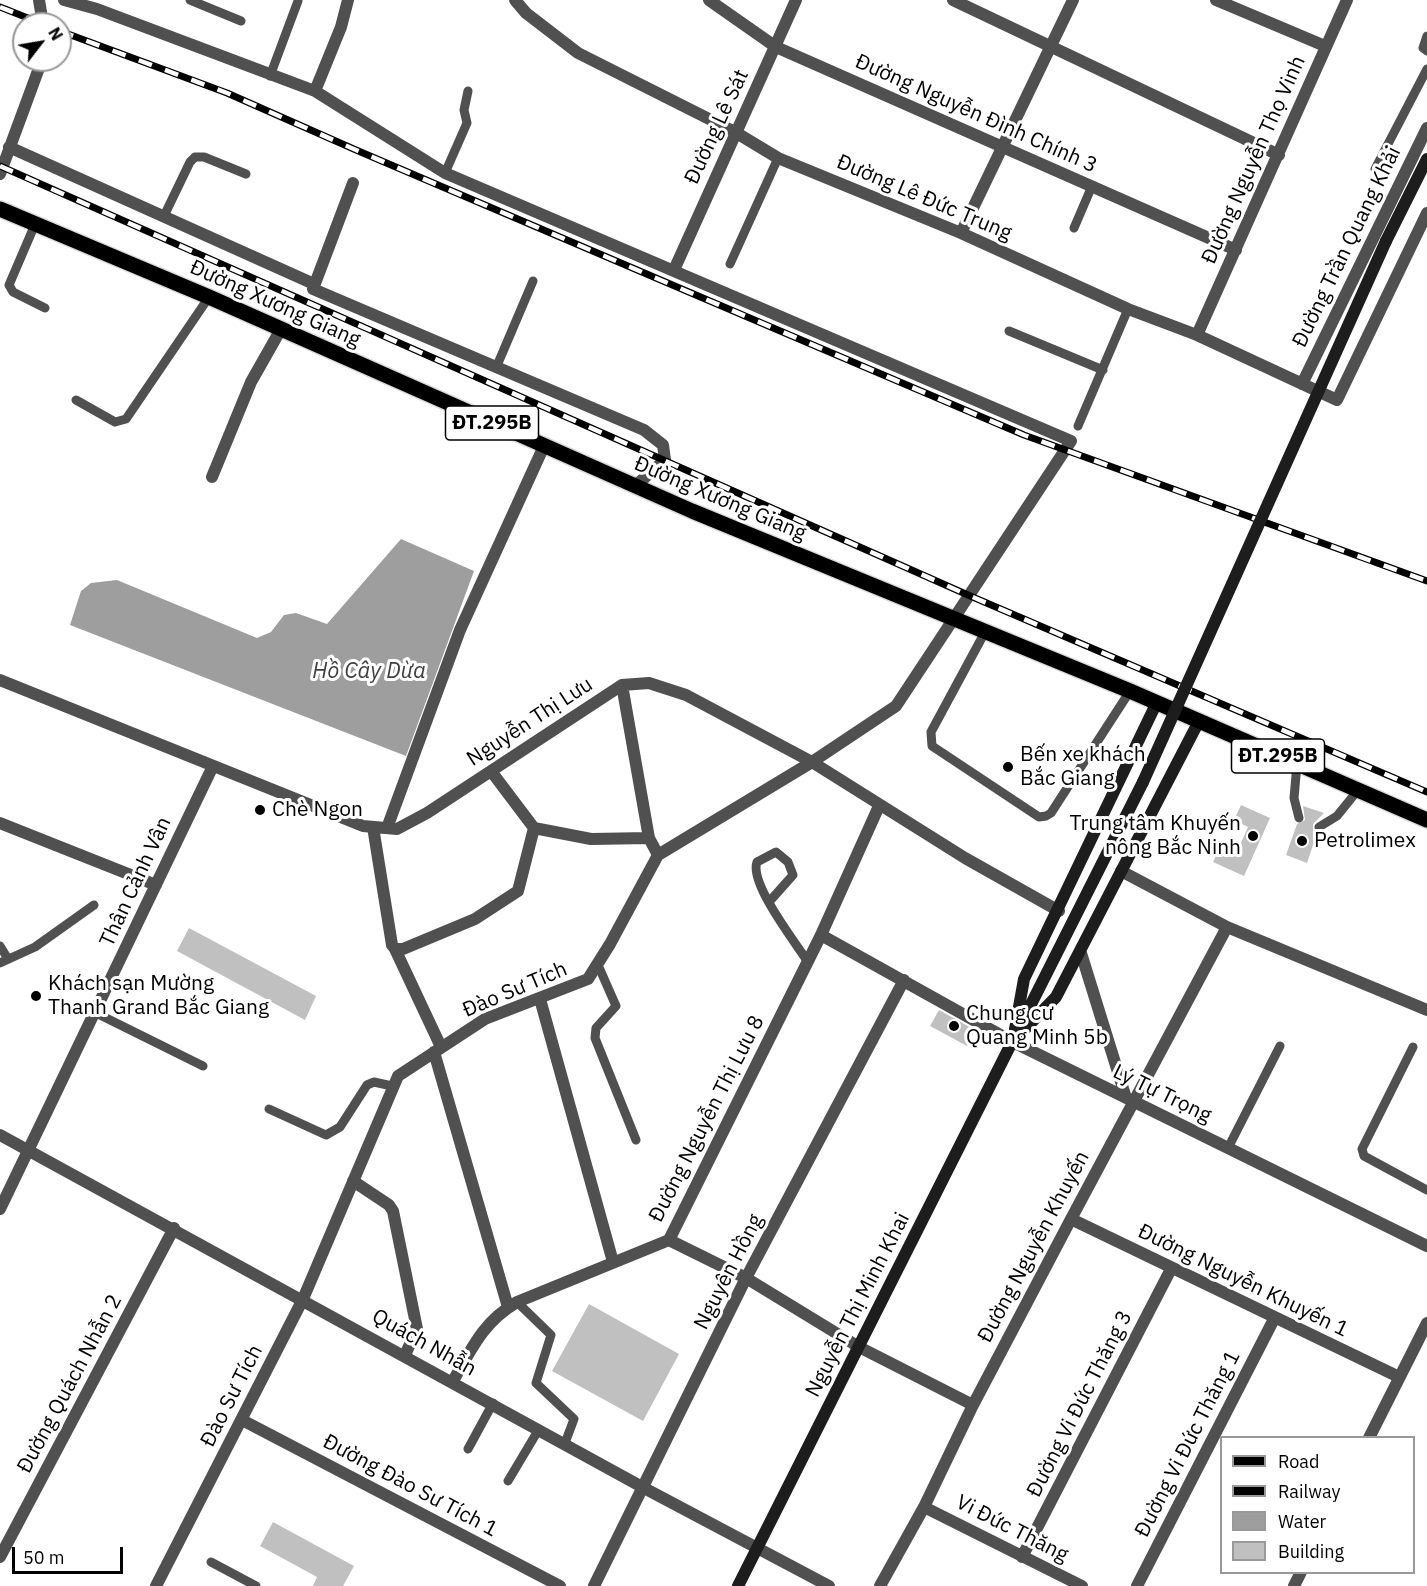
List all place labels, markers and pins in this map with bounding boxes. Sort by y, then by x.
place label: Bến xe khách Bắc Giang [1020,742,1146,792]
marker: Bến xe khách Bắc Giang [1001,760,1015,774]
place label: Chè Ngon [272,797,363,823]
marker: Chè Ngon [253,803,267,817]
place label: Trung tâm Khuyến nông Bắc Ninh [1069,811,1241,861]
place label: Petrolimex [1314,828,1416,854]
marker: Trung tâm Khuyến nông Bắc Ninh [1246,829,1260,843]
marker: Petrolimex [1295,834,1309,848]
place label: Khách sạn Mường Thanh Grand Bắc Giang [48,971,269,1021]
marker: Khách sạn Mường Thanh Grand Bắc Giang [29,989,43,1003]
place label: Chung cư Quang Minh 5b [966,1001,1108,1051]
marker: Chung cư Quang Minh 5b [947,1019,961,1033]

